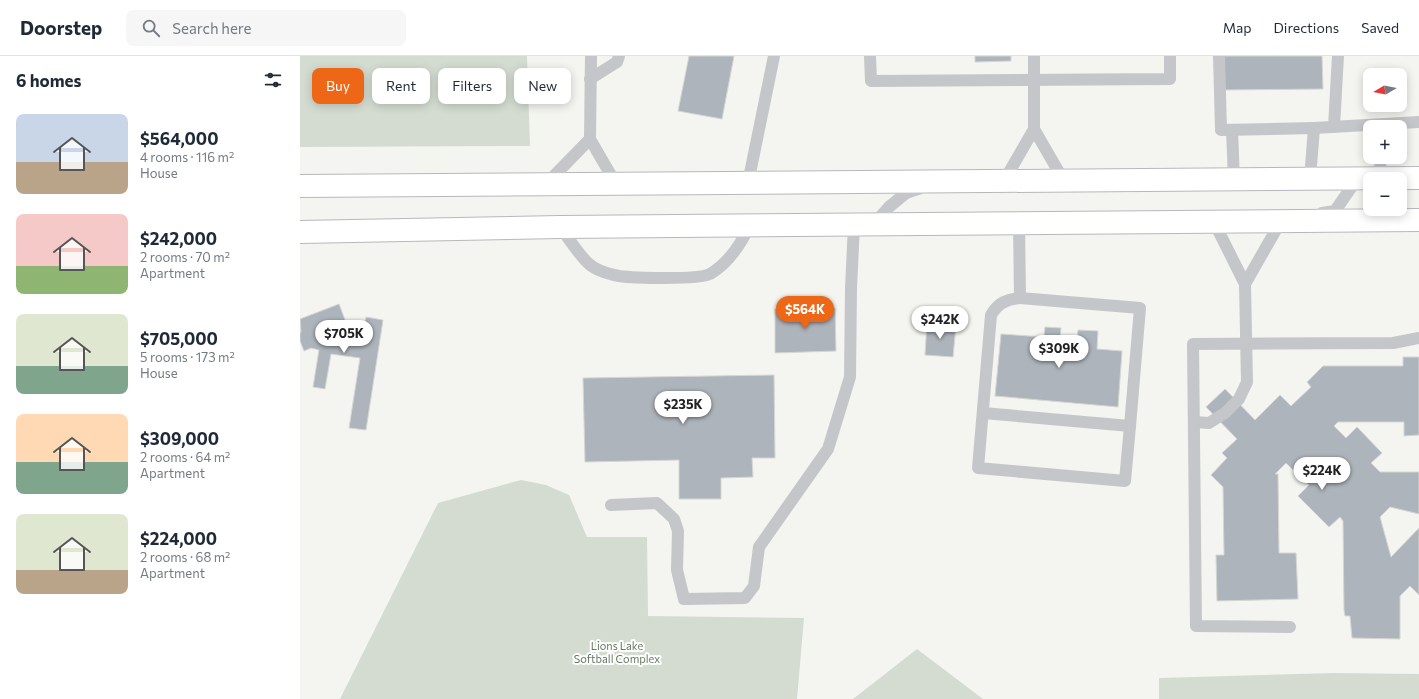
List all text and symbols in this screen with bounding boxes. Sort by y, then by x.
search box [126,10,406,46]
text: Doorstep [20,16,102,39]
icon: search [140,17,162,39]
text: Search here [172,19,252,37]
text: Map [1223,19,1252,36]
text: Directions [1274,19,1339,36]
text: Saved [1361,19,1399,36]
chip: Buy [312,68,364,104]
chip: Rent [372,68,430,104]
chip: Filters [438,68,506,104]
chip: New [514,68,571,104]
north arrow [1363,68,1407,112]
map controls [1363,68,1407,216]
icon: filters [262,69,284,91]
text: 6 homes [16,70,81,91]
button: + [1363,120,1407,164]
text: $564,000 [140,128,218,149]
icon: home [48,130,96,178]
text: 4 rooms · 116 m² [140,149,234,165]
text: House [140,165,178,181]
button: − [1363,172,1407,216]
text: $242,000 [140,228,217,249]
icon: home [48,230,96,278]
text: 2 rooms · 70 m² [140,249,230,265]
text: Apartment [140,265,205,281]
pin: $564K [777,296,833,330]
text: $564K [785,301,825,317]
pin: $242K [912,306,968,340]
text: $242K [920,311,960,327]
pin: $705K [316,320,372,354]
text: $705K [324,325,364,341]
text: $705,000 [140,328,218,349]
icon: home [48,330,96,378]
pin: $309K [1031,335,1087,369]
text: $309K [1039,340,1079,356]
text: 5 rooms · 173 m² [140,349,235,365]
text: House [140,365,178,381]
pin: $235K [655,391,711,425]
text: $235K [663,396,703,412]
text: $309,000 [140,428,219,449]
icon: home [48,430,96,478]
text: 2 rooms · 64 m² [140,449,230,465]
pin: $224K [1294,457,1350,491]
text: $224K [1302,462,1342,478]
text: Apartment [140,465,205,481]
text: $224,000 [140,528,217,549]
icon: home [48,530,96,578]
text: 2 rooms · 68 m² [140,549,230,565]
text: Apartment [140,565,205,581]
park label: Lions Lake Softball Complex [574,639,660,665]

